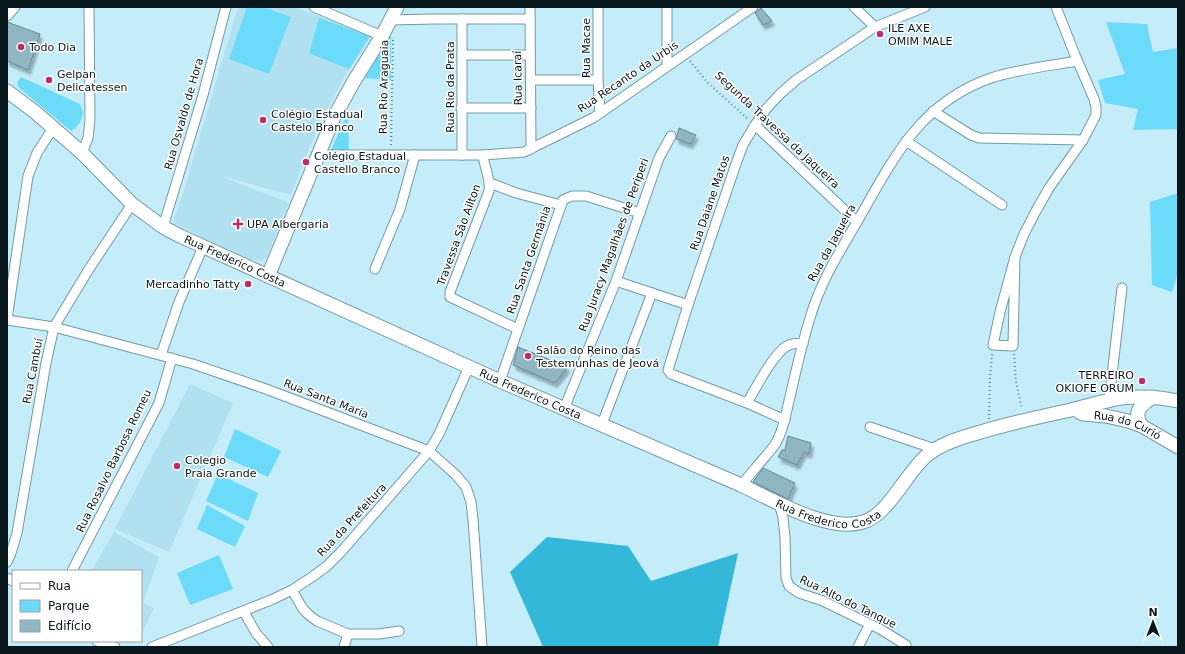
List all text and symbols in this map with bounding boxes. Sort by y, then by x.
street label: Rua Macae [580,18,593,78]
place label: ILE AXE OMIM MALE [888,22,953,48]
marker: ILE AXE OMIM MALE [875,29,885,39]
street label: Rua Recanto da Urbis [575,38,681,115]
street label: Rua Rio Araguaia [377,40,391,134]
place label: Todo Dia [28,41,76,54]
street label: Rua Rio da Prata [444,41,457,133]
marker: Todo Dia [16,42,26,52]
street label: Rua Icaraí [511,50,525,105]
street label: Rua Osvaldo de Hora [162,57,206,171]
place label: Gelpan Delicatessen [57,68,127,94]
street label: Segunda Travessa da Jaqueira [712,69,842,191]
marker: Gelpan Delicatessen [44,75,54,85]
place label: Colégio Estadual Castelo Branco [271,108,363,134]
marker: Colégio Estadual Castelo Branco [258,115,268,125]
place label: Colégio Estadual Castello Branco [314,150,406,176]
street label: Rua Daiane Matos [688,154,732,252]
street label: Rua Juracy Magalhâes de Periperi [576,156,652,334]
marker: Colégio Estadual Castello Branco [301,157,311,167]
street label: Travessa Sâo Ailton [434,183,483,288]
street label: Rua da Jaqueira [805,202,859,284]
street label: Rua Santa Germânia [504,204,554,316]
marker: UPA Albergaria [232,218,244,230]
place label: UPA Albergaria [247,218,329,231]
street label: Rua Frederico Costa [182,232,288,290]
place label: Mercadinho Tatty [146,278,240,291]
marker: Mercadinho Tatty [243,279,253,289]
street label: Rua Cambuí [20,336,46,405]
place label: Salão do Reino das Testemunhas de Jeová [535,344,659,370]
marker: Salão do Reino das Testemunhas de Jeová [523,351,533,361]
street label: Rua Frederico Costa [477,366,583,422]
place label: TERREIRO OKIOFE ORUM [1056,369,1134,395]
marker: TERREIRO OKIOFE ORUM [1137,376,1147,386]
street label: Rua Santa Maria [282,377,370,421]
street label: Rua Rosalvo Barbosa Romeu [74,387,154,535]
street label: Rua do Curió [1093,408,1164,442]
place label: Colegio Praia Grande [185,454,257,480]
marker: Colegio Praia Grande [172,461,182,471]
street label: Rua da Prefeitura [315,481,389,559]
street label: Rua Frederico Costa [774,497,884,531]
legend [12,570,142,642]
street label: Rua Alto do Tanque [798,573,899,631]
text: Rua [48,579,71,593]
text: Parque [48,599,89,613]
north arrow [1133,602,1173,642]
text: N [1148,606,1158,619]
text: Edifício [48,619,91,633]

